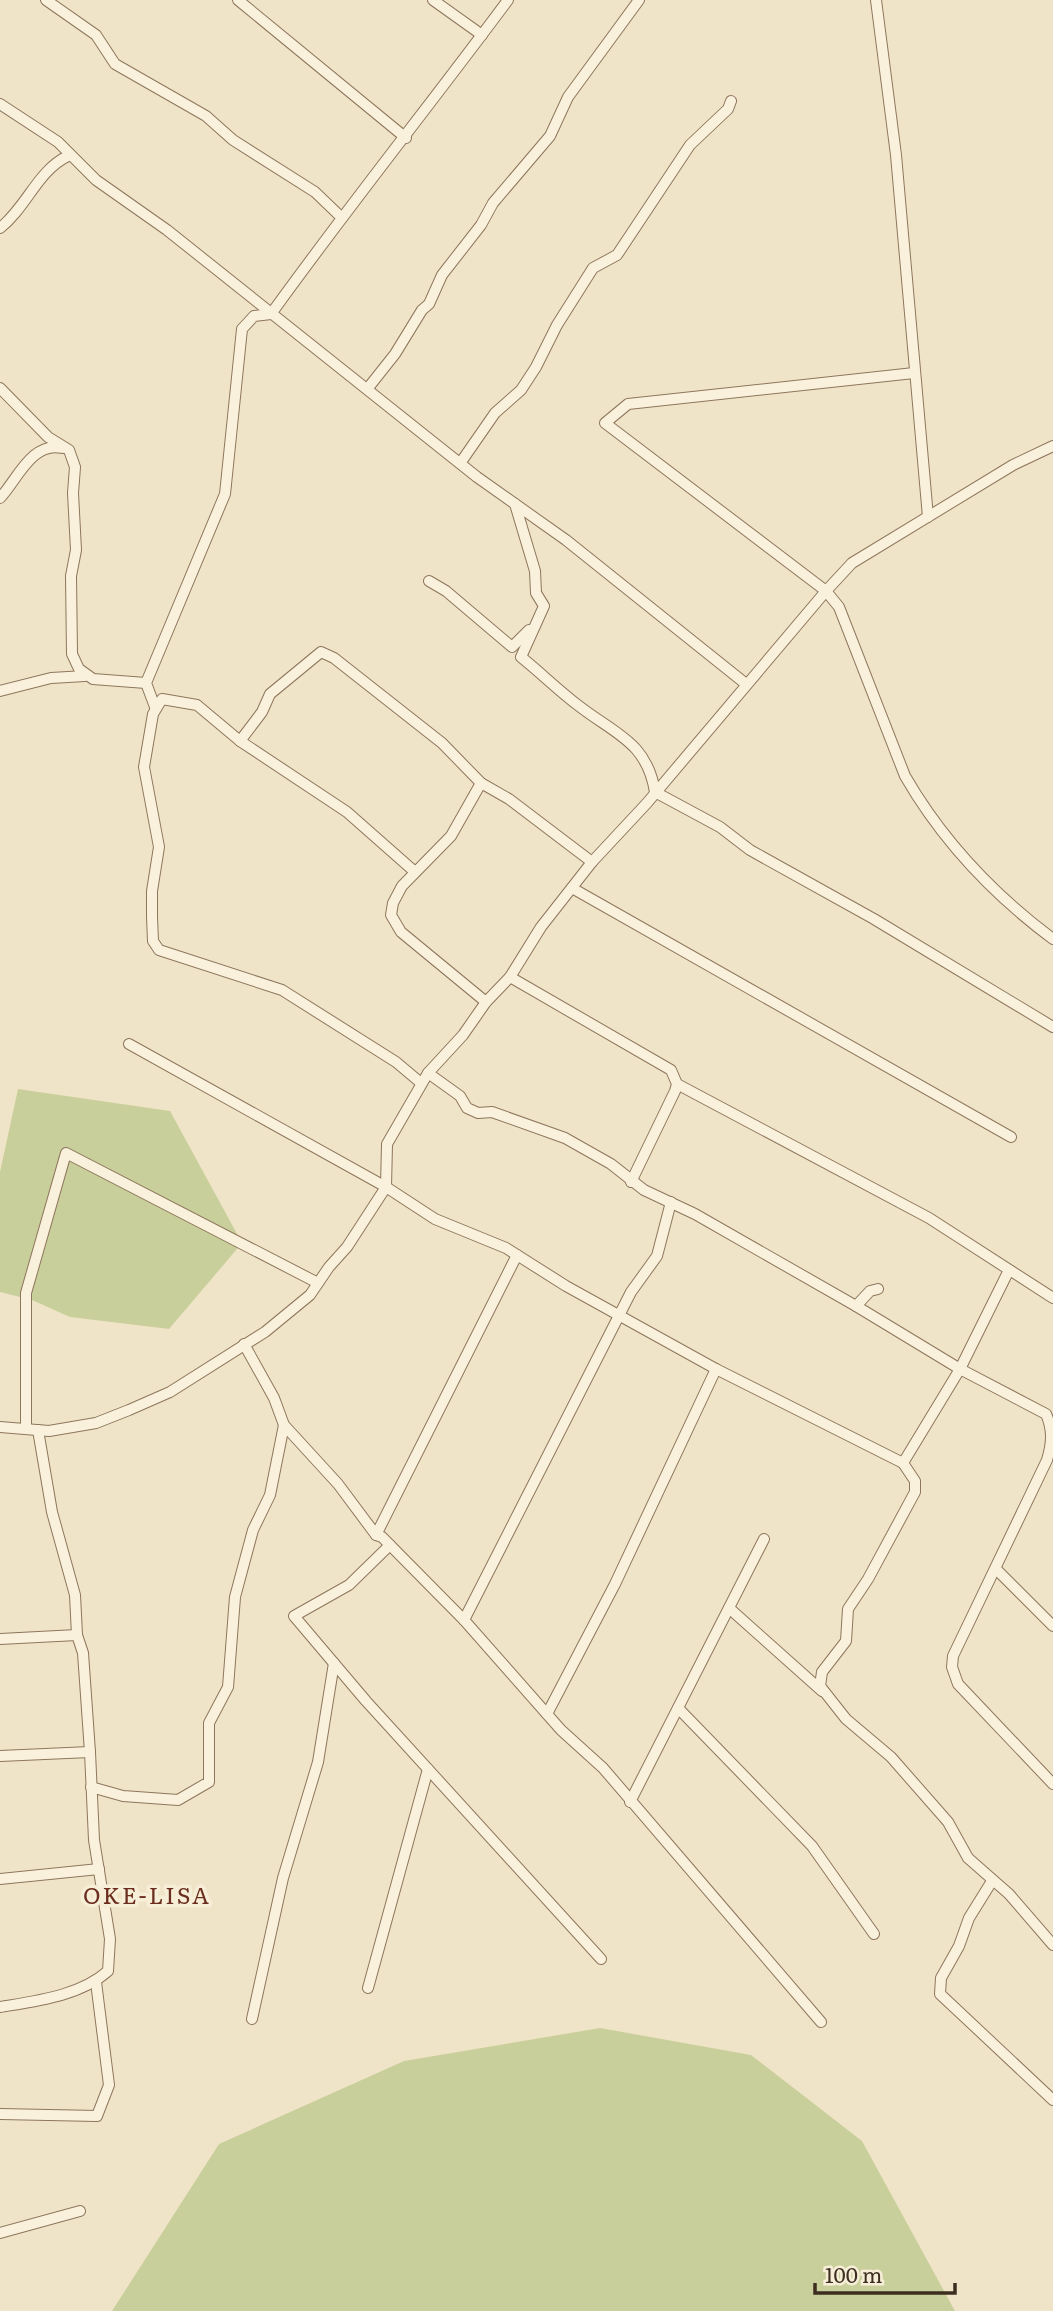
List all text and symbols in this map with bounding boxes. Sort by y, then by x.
district label: OKE-LISA [83,1877,211,1911]
scale bar [815,2252,955,2296]
text: 100 m [825,2258,882,2289]

